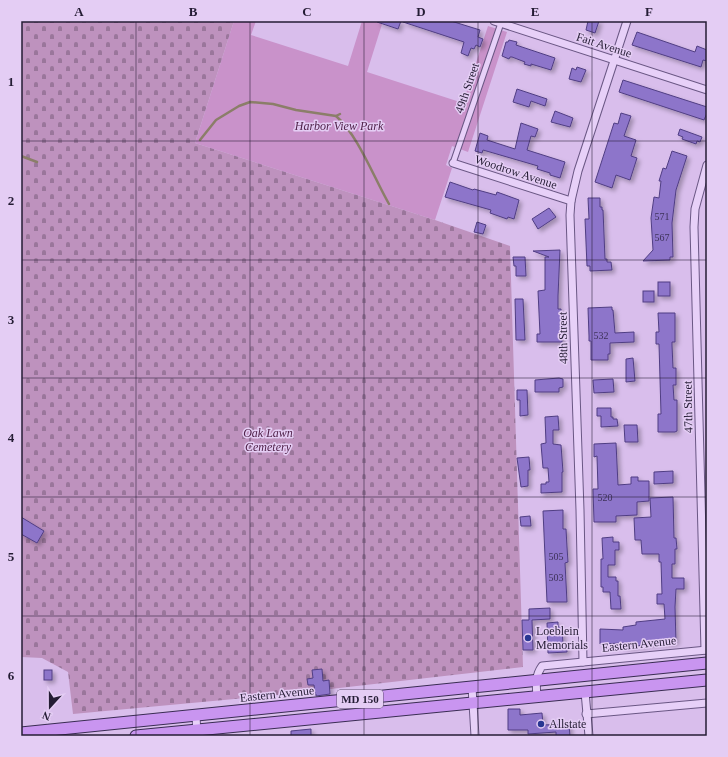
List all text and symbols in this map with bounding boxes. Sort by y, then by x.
text: A [74,4,84,19]
text: B [189,4,198,19]
text: C [302,4,312,19]
text: D [416,4,426,19]
text: E [531,4,539,19]
text: F [645,4,653,19]
street label: Fait Avenue [575,29,633,61]
street label: 49th Street [452,60,482,115]
text: 1 [8,74,14,89]
park label: Harbor View Park [294,119,384,133]
street label: Woodrow Avenue [473,152,559,192]
text: 2 [8,193,14,208]
house number: 571 [655,211,670,222]
house number: 567 [655,232,670,243]
street label: 48th Street [556,311,570,364]
text: 3 [8,312,15,327]
house number: 532 [594,330,609,341]
street label: 47th Street [681,380,695,433]
park label: Oak Lawn Cemetery [243,426,293,454]
text: 4 [8,430,15,445]
house number: 520 [598,492,613,503]
text: 5 [8,549,15,564]
house number: 505 [549,551,564,562]
house number: 503 [549,572,564,583]
place label: Loeblein Memorials [536,624,588,652]
marker: Loeblein Memorials [523,633,533,643]
street label: Eastern Avenue [601,633,677,655]
text: 6 [8,668,15,683]
street label: Eastern Avenue [239,683,315,705]
north arrow [30,687,70,727]
road number: MD 150 [337,690,383,708]
text: N [41,709,52,723]
place label: Allstate [549,717,586,731]
marker: Allstate [536,719,546,729]

